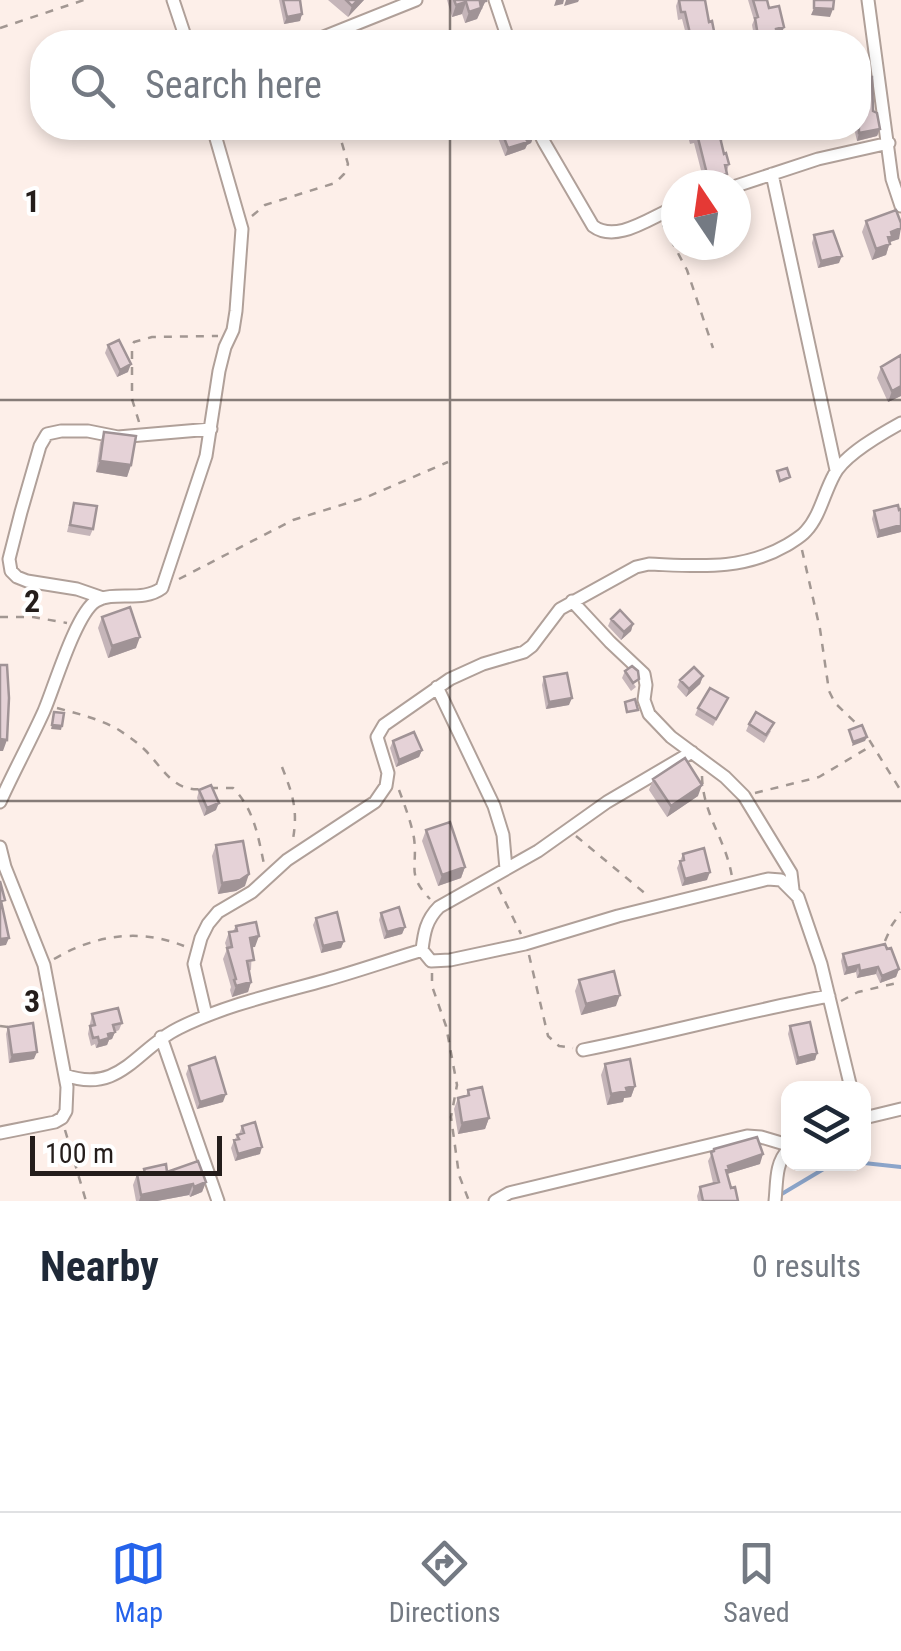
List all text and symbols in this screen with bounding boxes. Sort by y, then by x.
search box [30,30,871,140]
icon: search [65,58,120,113]
text: Search here [145,63,322,107]
north arrow [661,170,751,260]
text: 1 [24,182,40,220]
text: 2 [24,582,40,620]
text: 3 [24,982,40,1020]
map controls [781,1081,871,1171]
button: layers [781,1081,871,1171]
scale bar [30,1131,222,1176]
text: 100 m [45,1137,114,1170]
text: Nearby [40,1242,159,1291]
text: 0 results [752,1247,861,1285]
tab: Map [111,1536,166,1629]
tab: Directions [389,1536,501,1629]
tab: Saved [723,1536,790,1629]

